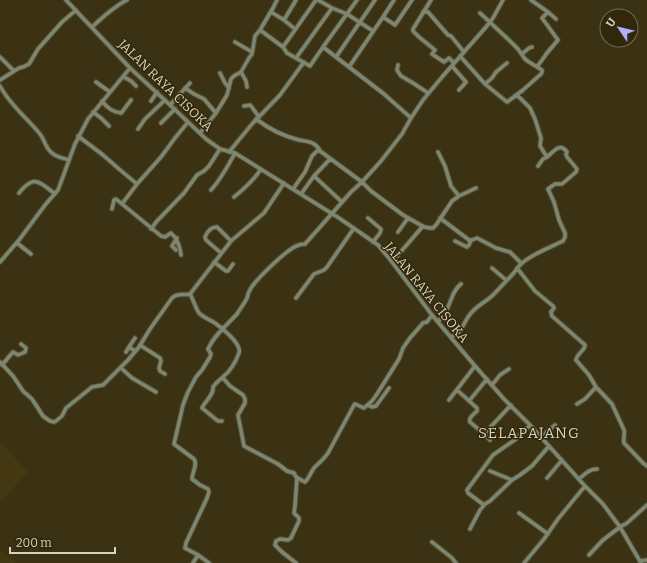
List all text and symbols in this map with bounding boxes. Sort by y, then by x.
north arrow [599,8,639,48]
text: U [604,15,619,30]
street label: JALAN RAYA CISOKA [115,36,216,135]
street label: JALAN RAYA CISOKA [381,238,472,346]
district label: SELAPAJANG [478,424,580,442]
scale bar [10,529,115,555]
text: 200 m [16,536,52,550]

